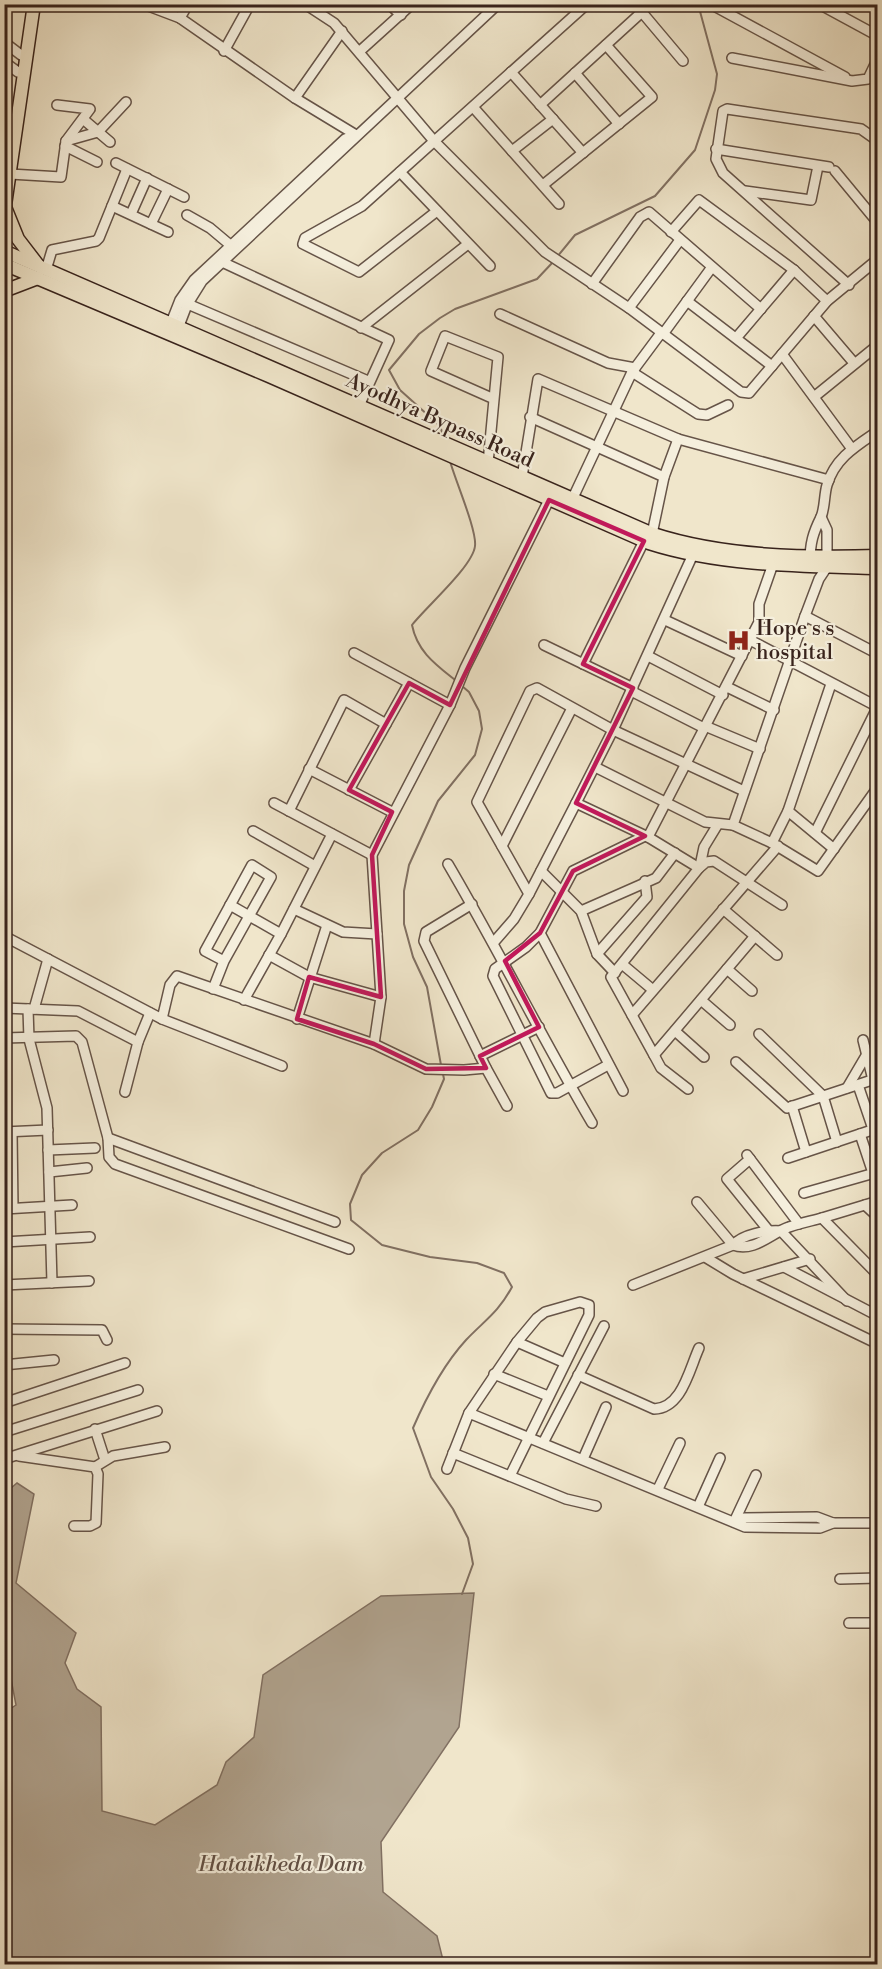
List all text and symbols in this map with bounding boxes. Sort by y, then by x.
street label: Ayodhya Bypass Road [341,367,538,474]
place label: Hope s s hospital [756,616,834,666]
hospital icon: Hope s s hospital [725,627,751,653]
water label: Hataikheda Dam [197,1851,364,1878]

